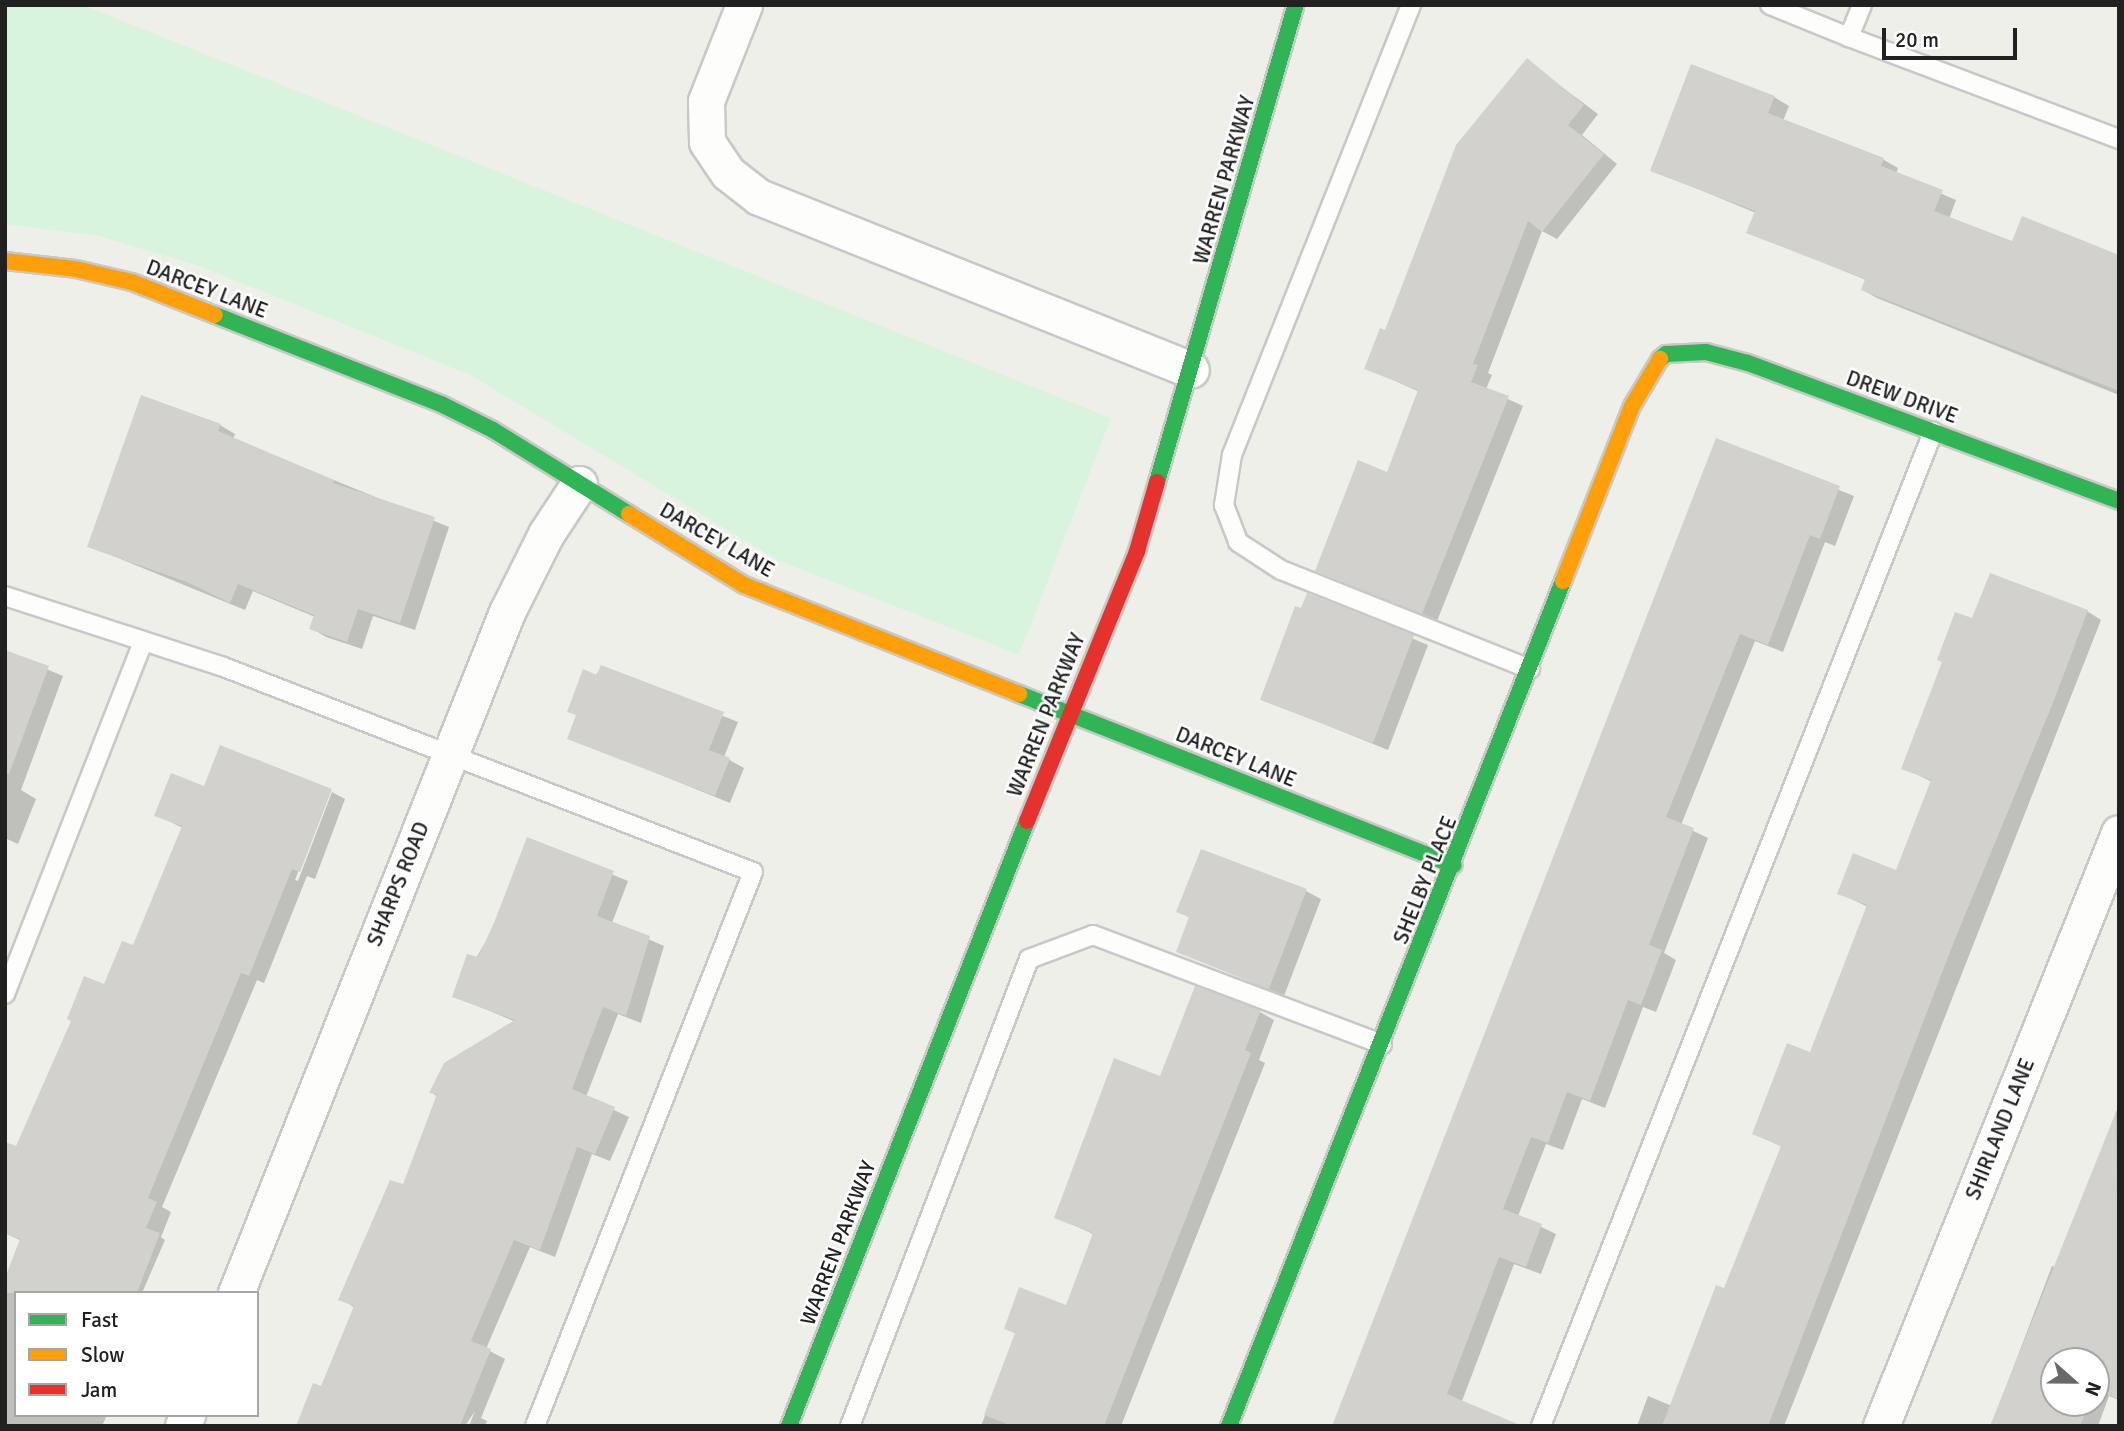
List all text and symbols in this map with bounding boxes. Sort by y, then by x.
scale bar [1886,14,2021,58]
text: 20 m [1895,27,1939,53]
street label: WARREN PARKWAY [1188,93,1260,267]
street label: DARCEY LANE [143,254,271,324]
street label: DREW DRIVE [1843,365,1961,429]
street label: DARCEY LANE [655,497,779,583]
street label: WARREN PARKWAY [1002,629,1090,801]
street label: DARCEY LANE [1172,721,1300,793]
street label: SHELBY PLACE [1388,812,1462,948]
street label: SHARPS ROAD [362,818,434,950]
street label: SHIRLAND LANE [1960,1055,2040,1203]
street label: WARREN PARKWAY [795,1157,881,1329]
legend [14,1291,259,1417]
text: Fast [81,1307,118,1333]
text: Slow [81,1342,125,1368]
north arrow [2040,1347,2110,1417]
text: Jam [81,1377,117,1403]
text: N [2079,1378,2106,1399]

